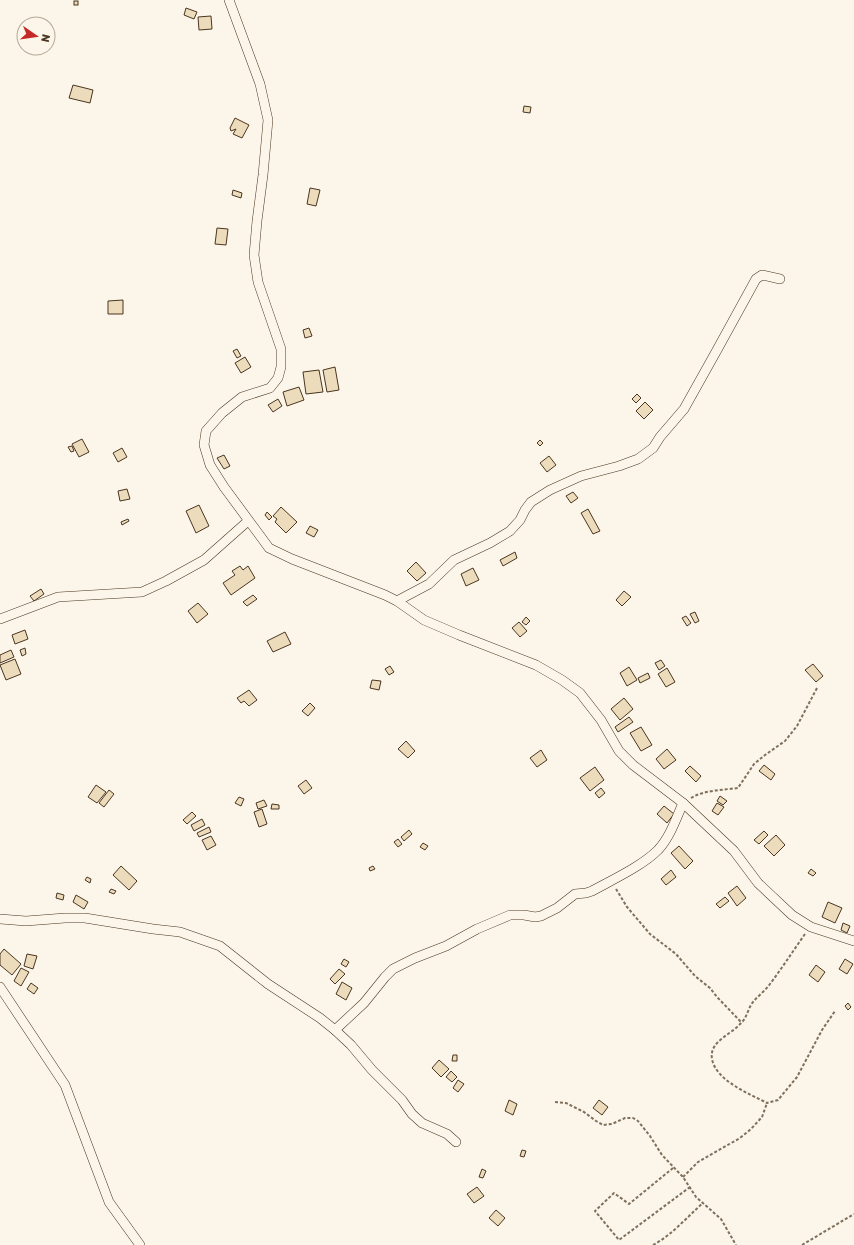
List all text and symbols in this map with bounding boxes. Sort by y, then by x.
north arrow [16,16,56,56]
text: N [38,33,52,44]

